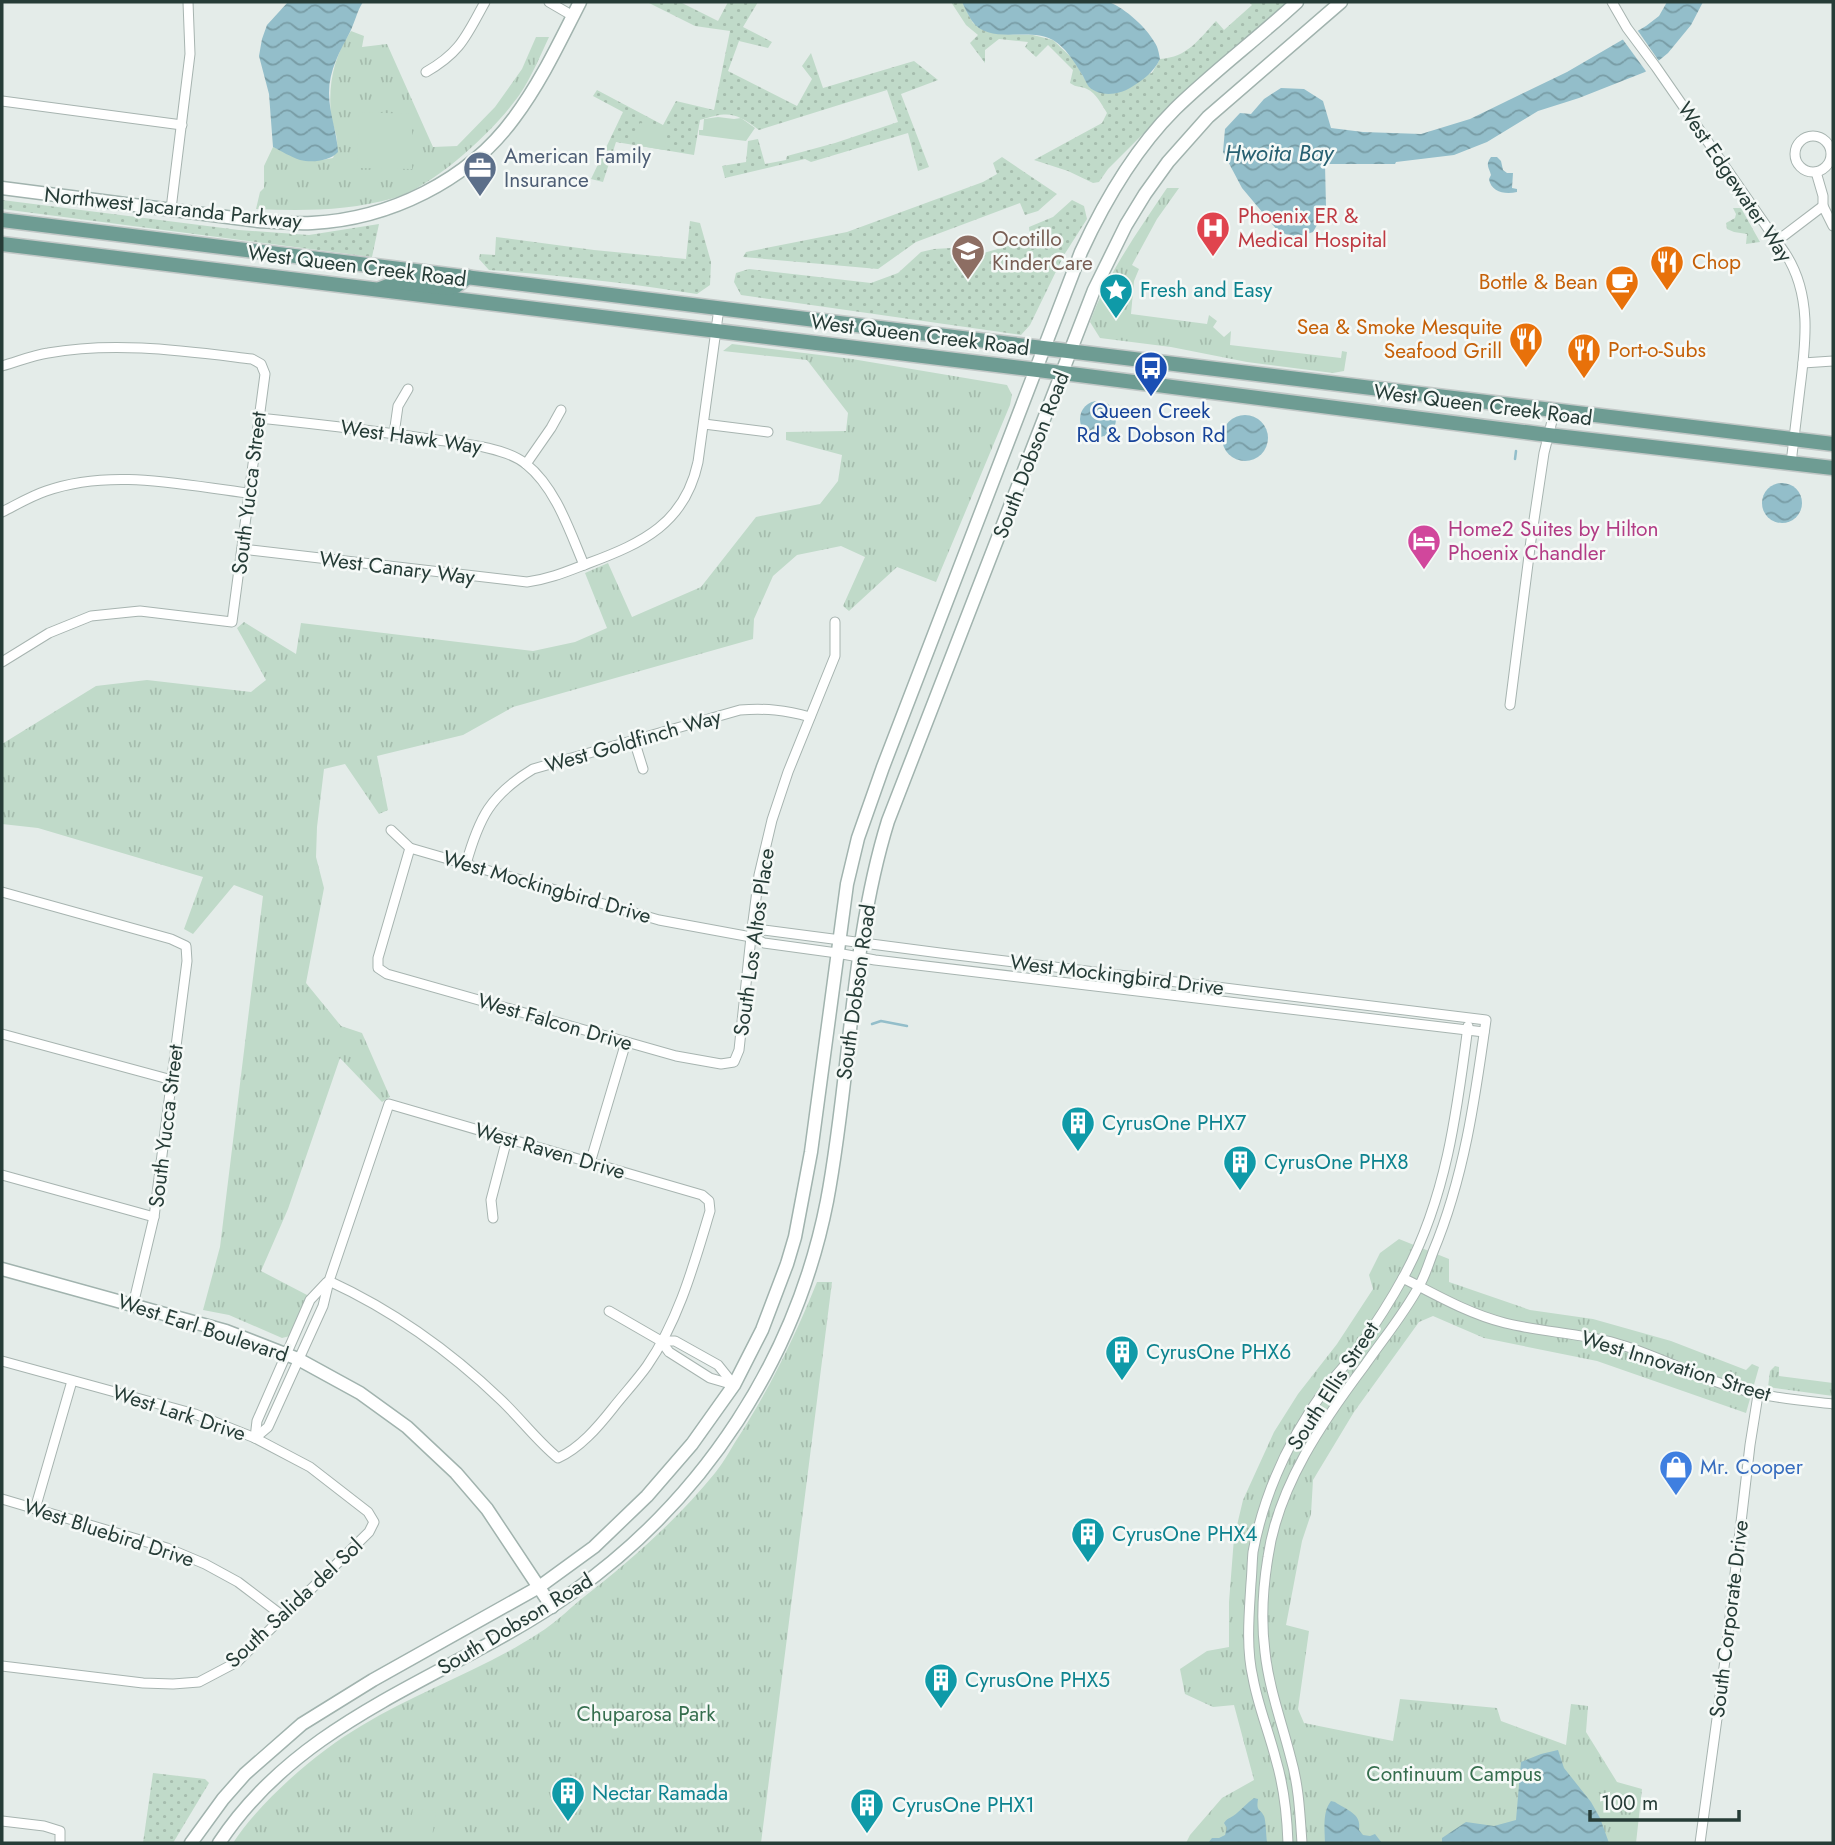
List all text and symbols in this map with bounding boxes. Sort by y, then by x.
street label: West Edgewater Way [1670,96,1800,269]
water label: Hwoita Bay [1225,136,1336,170]
place label: American Family Insurance [504,141,652,195]
office icon: American Family Insurance [461,149,499,198]
street label: Northwest Jacaranda Parkway [43,180,304,237]
place label: Phoenix ER & Medical Hospital [1238,201,1387,255]
hospital icon: Phoenix ER & Medical Hospital [1194,209,1232,258]
place label: Ocotillo KinderCare [992,224,1093,278]
school or university icon: Ocotillo KinderCare [949,232,987,281]
street label: West Queen Creek Road [246,238,468,294]
restaurant icon: Chop [1648,243,1686,292]
place label: Chop [1692,247,1741,277]
cafe icon: Bottle & Bean [1603,263,1641,312]
place label: Bottle & Bean [1479,267,1598,297]
place icon: Fresh and Easy [1097,271,1135,320]
place label: Fresh and Easy [1140,275,1273,305]
street label: West Queen Creek Road [809,307,1031,363]
place label: Sea & Smoke Mesquite Seafood Grill [1297,312,1502,366]
restaurant icon: Sea & Smoke Mesquite Seafood Grill [1507,320,1545,369]
restaurant icon: Port-o-Subs [1565,331,1603,380]
place label: Port-o-Subs [1608,335,1706,365]
bus stop icon: Queen Creek Rd & Dobson Rd [1132,349,1170,398]
street label: South Dobson Road [985,367,1077,543]
street label: West Queen Creek Road [1372,377,1594,433]
place label: Queen Creek Rd & Dobson Rd [1076,396,1226,450]
street label: South Yucca Street [224,410,274,576]
street label: West Hawk Way [338,412,484,462]
place label: Home2 Suites by Hilton Phoenix Chandler [1448,514,1659,568]
hotel icon: Home2 Suites by Hilton Phoenix Chandler [1405,522,1443,571]
street label: West Canary Way [317,544,477,593]
street label: West Goldfinch Way [541,701,725,781]
street label: West Mockingbird Drive [439,843,655,931]
street label: South Los Altos Place [726,846,782,1038]
street label: South Dobson Road [829,902,883,1082]
street label: West Mockingbird Drive [1008,947,1226,1003]
street label: West Falcon Drive [474,986,636,1059]
street label: South Yucca Street [141,1043,191,1209]
building icon: CyrusOne PHX7 [1059,1104,1097,1153]
place label: CyrusOne PHX7 [1102,1108,1246,1138]
street label: West Raven Drive [471,1115,629,1187]
building icon: CyrusOne PHX8 [1221,1143,1259,1192]
place label: CyrusOne PHX8 [1264,1147,1409,1177]
street label: West Earl Boulevard [114,1286,292,1370]
street label: South Ellis Street [1280,1316,1386,1456]
street label: West Innovation Street [1578,1323,1774,1409]
building icon: CyrusOne PHX6 [1103,1333,1141,1382]
place label: CyrusOne PHX6 [1146,1337,1291,1367]
street label: West Lark Drive [108,1377,250,1449]
shop icon: Mr. Cooper [1657,1448,1695,1497]
place label: Mr. Cooper [1700,1452,1804,1482]
street label: West Bluebird Drive [20,1491,198,1575]
building icon: CyrusOne PHX4 [1069,1515,1107,1564]
street label: South Corporate Drive [1702,1518,1756,1720]
place label: CyrusOne PHX4 [1112,1519,1257,1549]
street label: South Salida del Sol [219,1531,369,1675]
street label: South Dobson Road [432,1566,598,1682]
building icon: CyrusOne PHX5 [922,1661,960,1710]
place label: CyrusOne PHX5 [965,1665,1110,1695]
park label: Chuparosa Park [576,1699,716,1729]
park label: Continuum Campus [1366,1759,1542,1789]
building icon: Nectar Ramada [549,1774,587,1823]
place label: Nectar Ramada [592,1778,728,1808]
scale bar [1590,1778,1739,1822]
building icon: CyrusOne PHX1 [848,1786,886,1835]
text: 100 m [1601,1788,1658,1818]
place label: CyrusOne PHX1 [892,1790,1035,1820]

